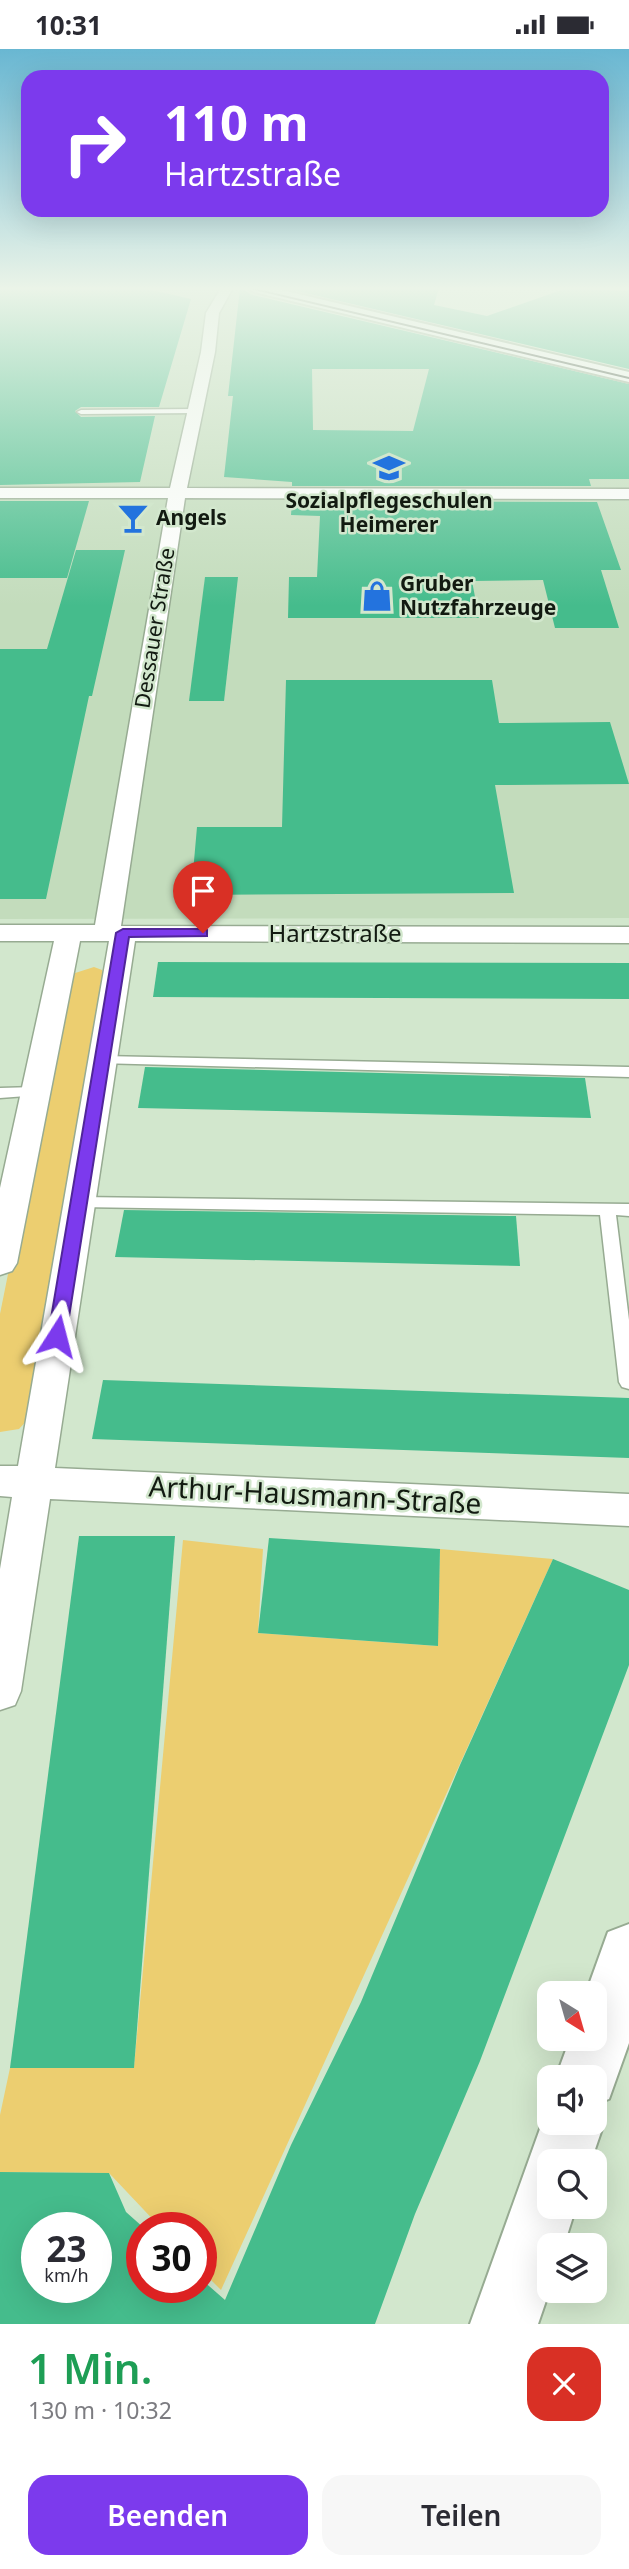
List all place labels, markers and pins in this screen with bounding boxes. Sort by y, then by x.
school or university icon: Sozialpflegeschulen Heimerer [372,451,406,485]
place label: Sozialpflegeschulen Heimerer [285,486,493,538]
bar icon: Angels [116,501,150,535]
place label: Angels [156,503,227,531]
place label: Gruber Nutzfahrzeuge [400,569,556,621]
shop icon: Gruber Nutzfahrzeuge [360,579,394,613]
pin [173,861,233,933]

